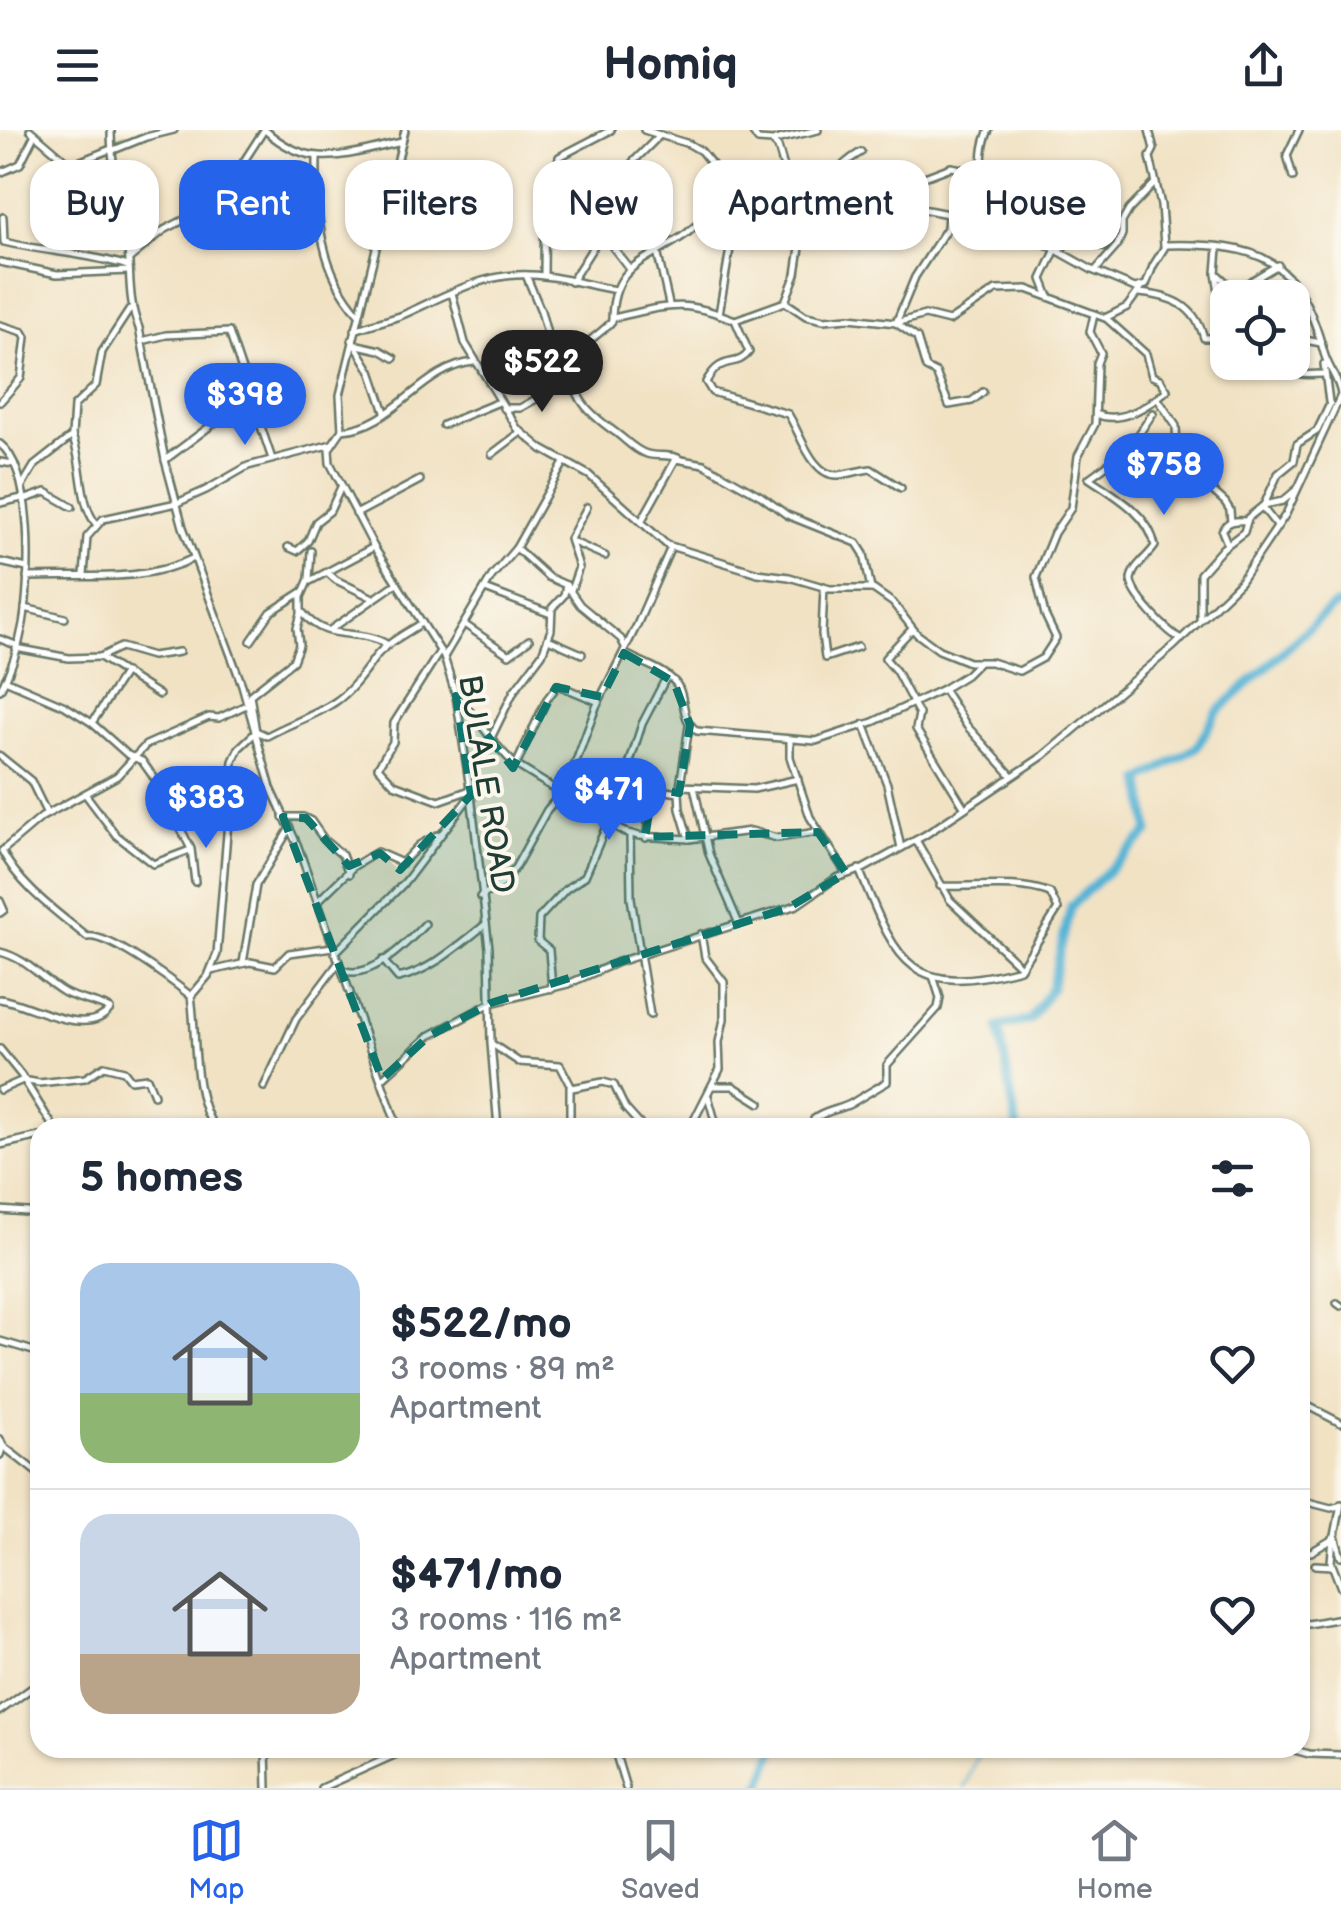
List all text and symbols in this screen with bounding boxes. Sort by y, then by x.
icon: menu [50,38,105,93]
text: Homiq [603,38,738,93]
icon: share [1236,38,1291,93]
chip: Buy [30,160,159,250]
chip: Rent [179,160,325,250]
chip: Filters [345,160,513,250]
chip: New [533,160,673,250]
chip: Apartment [693,160,929,250]
chip: House [949,160,1121,250]
map controls [1210,280,1310,380]
button: locate [1210,280,1310,380]
pin: $522 [483,330,601,415]
text: $522 [503,343,581,382]
pin: $398 [186,363,304,448]
text: $398 [206,376,284,415]
pin: $758 [1105,433,1223,518]
text: $758 [1126,446,1202,485]
street label: BULALE ROAD [449,672,522,896]
pin: $471 [550,758,668,843]
pin: $383 [147,766,265,851]
text: $471 [573,771,645,810]
text: $383 [167,779,245,818]
icon: filters [1205,1151,1260,1206]
text: 5 homes [80,1153,243,1204]
text: $522/mo [390,1299,572,1350]
icon: home [160,1303,280,1423]
icon: heart [1205,1336,1260,1391]
text: 3 rooms · 89 m² [390,1350,615,1389]
text: Apartment [390,1389,541,1428]
text: $471/mo [390,1550,563,1601]
icon: home [160,1554,280,1674]
icon: heart [1205,1587,1260,1642]
text: 3 rooms · 116 m² [390,1601,622,1640]
text: Apartment [390,1640,541,1679]
tab: Map [188,1813,245,1906]
tab: Saved [621,1813,700,1906]
tab: Home [1077,1813,1153,1906]

